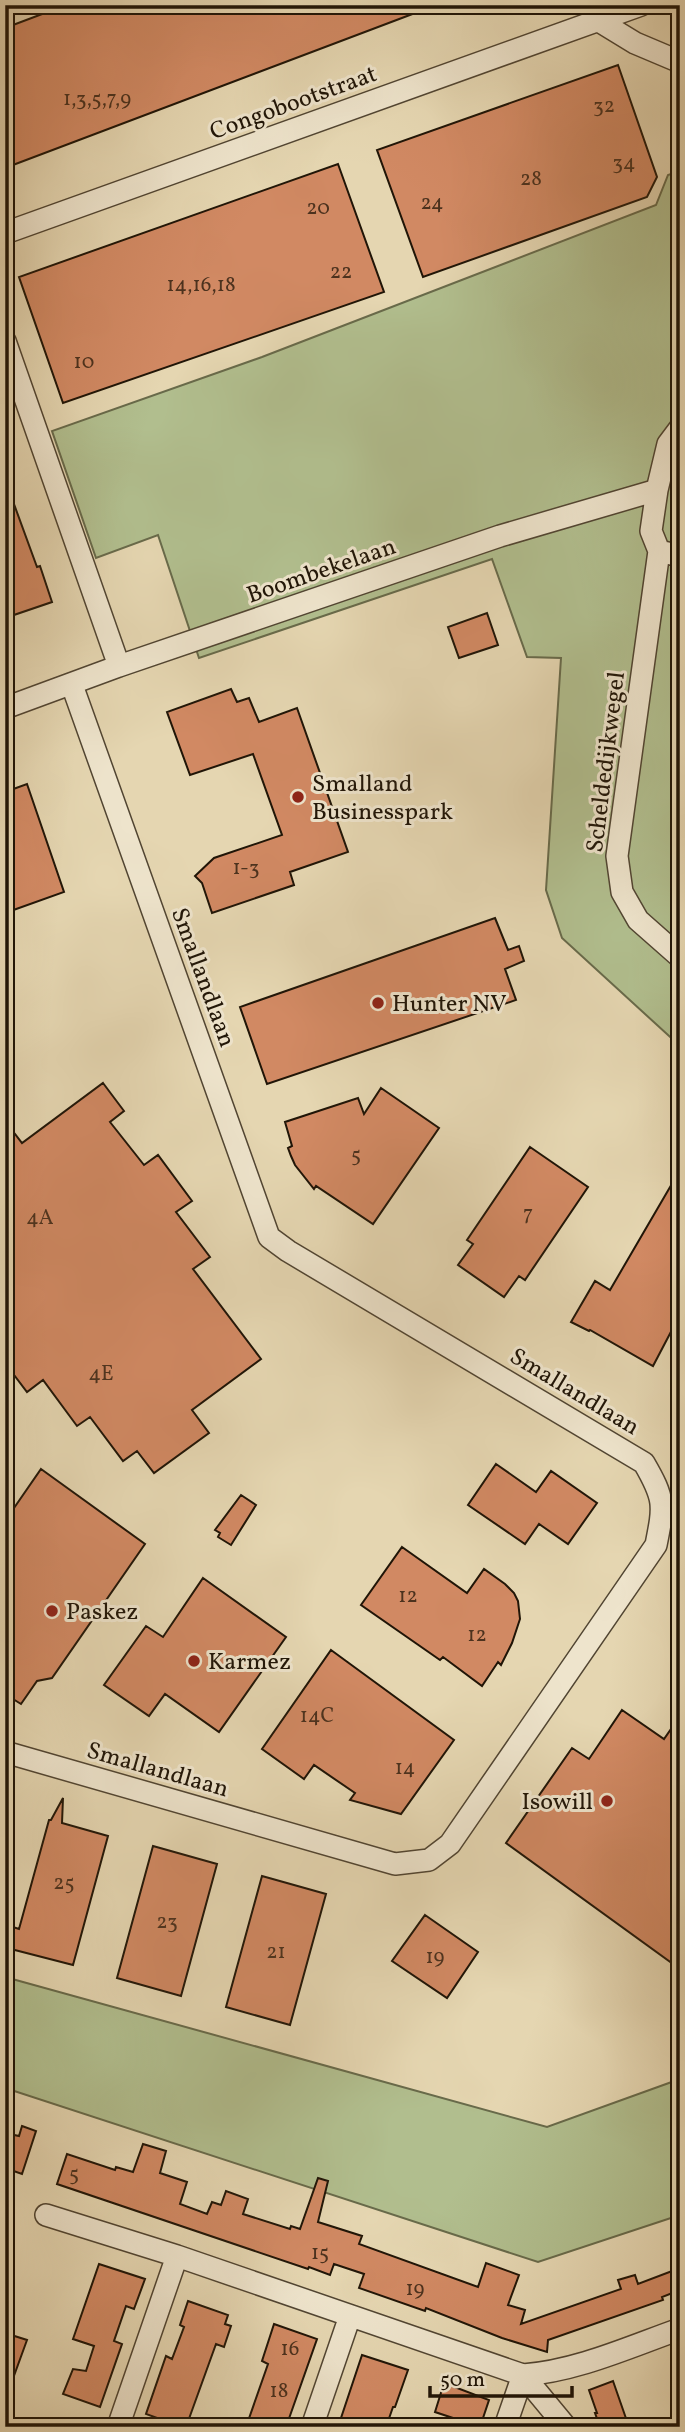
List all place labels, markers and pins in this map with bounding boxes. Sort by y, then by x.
place label: Smalland Businesspark [312,768,453,830]
marker: Smalland Businesspark [290,789,306,805]
place label: Hunter NV [392,988,507,1022]
marker: Hunter NV [370,995,386,1011]
place label: Paskez [66,1596,138,1630]
marker: Paskez [44,1603,60,1619]
place label: Karmez [208,1646,291,1680]
marker: Karmez [186,1653,202,1669]
place label: Isowill [522,1786,593,1820]
marker: Isowill [599,1793,615,1809]

